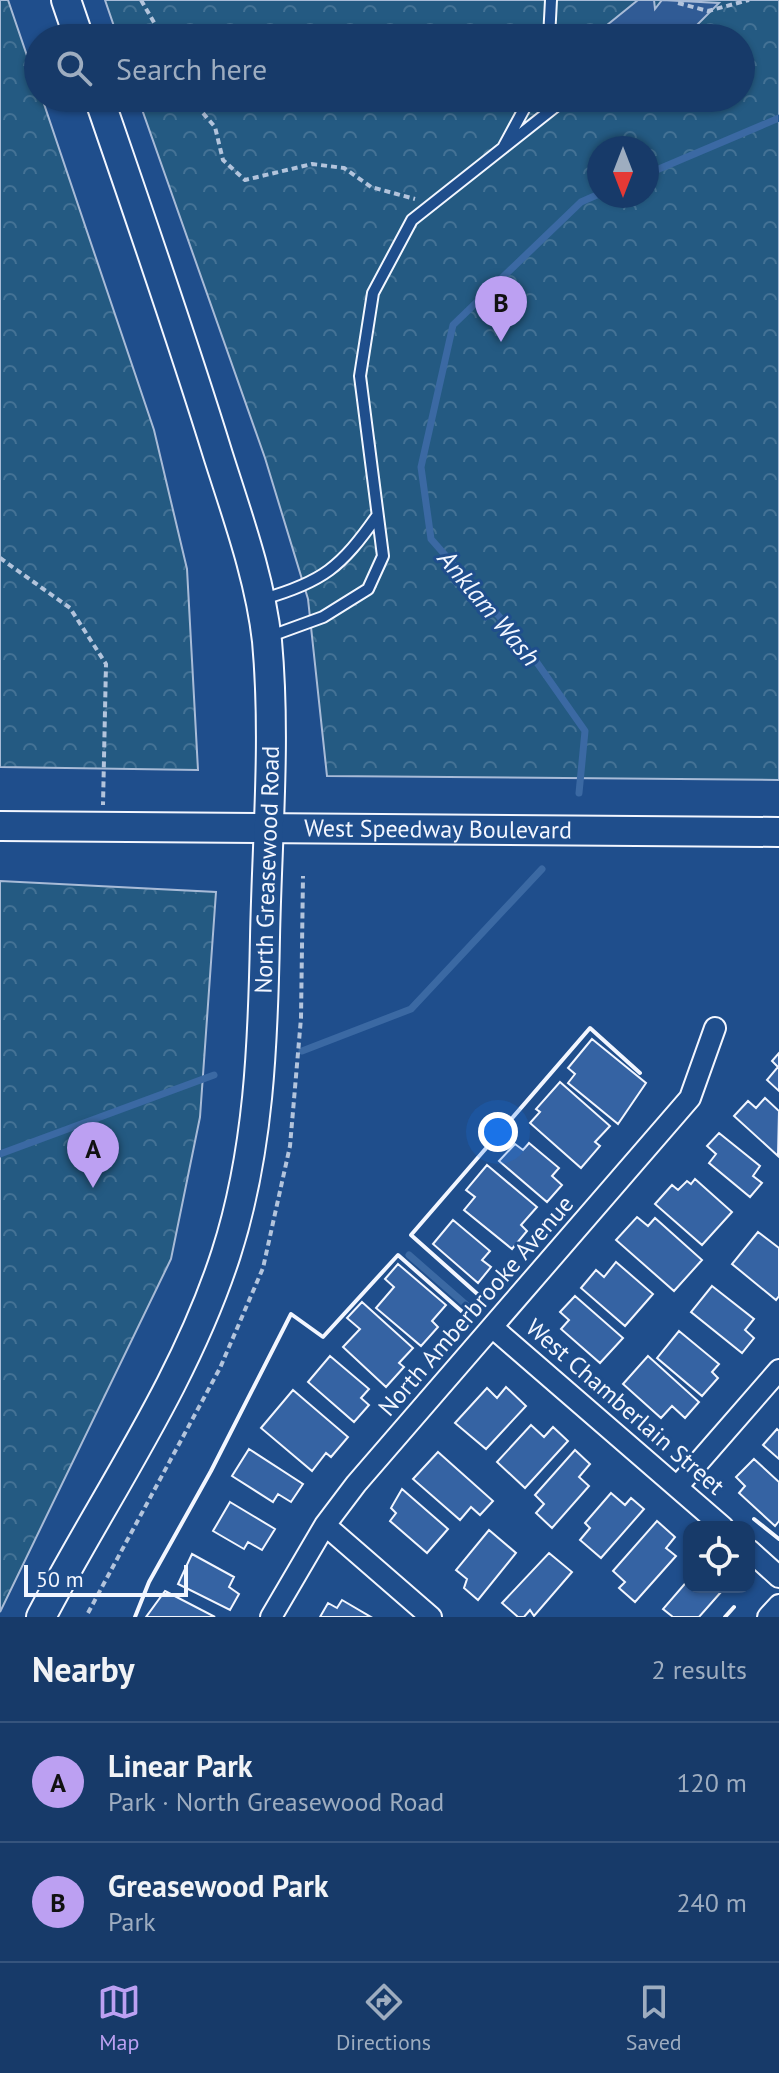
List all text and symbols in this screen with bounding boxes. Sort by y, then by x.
search box [24,24,755,112]
icon: search [52,46,96,90]
text: Search here [116,49,267,88]
north arrow [587,136,659,208]
pin: B [475,276,527,342]
water label: Anklam Wash [430,542,548,673]
street label: North Greasewood Road [248,746,286,994]
street label: West Speedway Boulevard [304,812,572,845]
your location [478,1112,518,1152]
pin: A [67,1122,119,1188]
street label: North Amberbrooke Avenue [371,1189,580,1422]
street label: West Chamberlain Street [520,1312,731,1501]
map controls [683,1521,755,1593]
button: locate [683,1521,755,1593]
scale bar [24,1561,188,1597]
text: 50 m [36,1565,84,1593]
text: Nearby [32,1647,134,1691]
text: 2 results [652,1653,747,1686]
text: Linear Park [108,1746,253,1785]
text: A [50,1766,66,1799]
text: 120 m [676,1766,747,1799]
text: Park · North Greasewood Road [108,1785,444,1818]
text: Greasewood Park [108,1866,328,1905]
text: B [50,1886,66,1919]
text: 240 m [676,1886,747,1919]
text: Park [108,1905,156,1938]
tab: Map [97,1980,141,2056]
tab: Directions [336,1980,431,2056]
tab: Saved [626,1980,682,2056]

